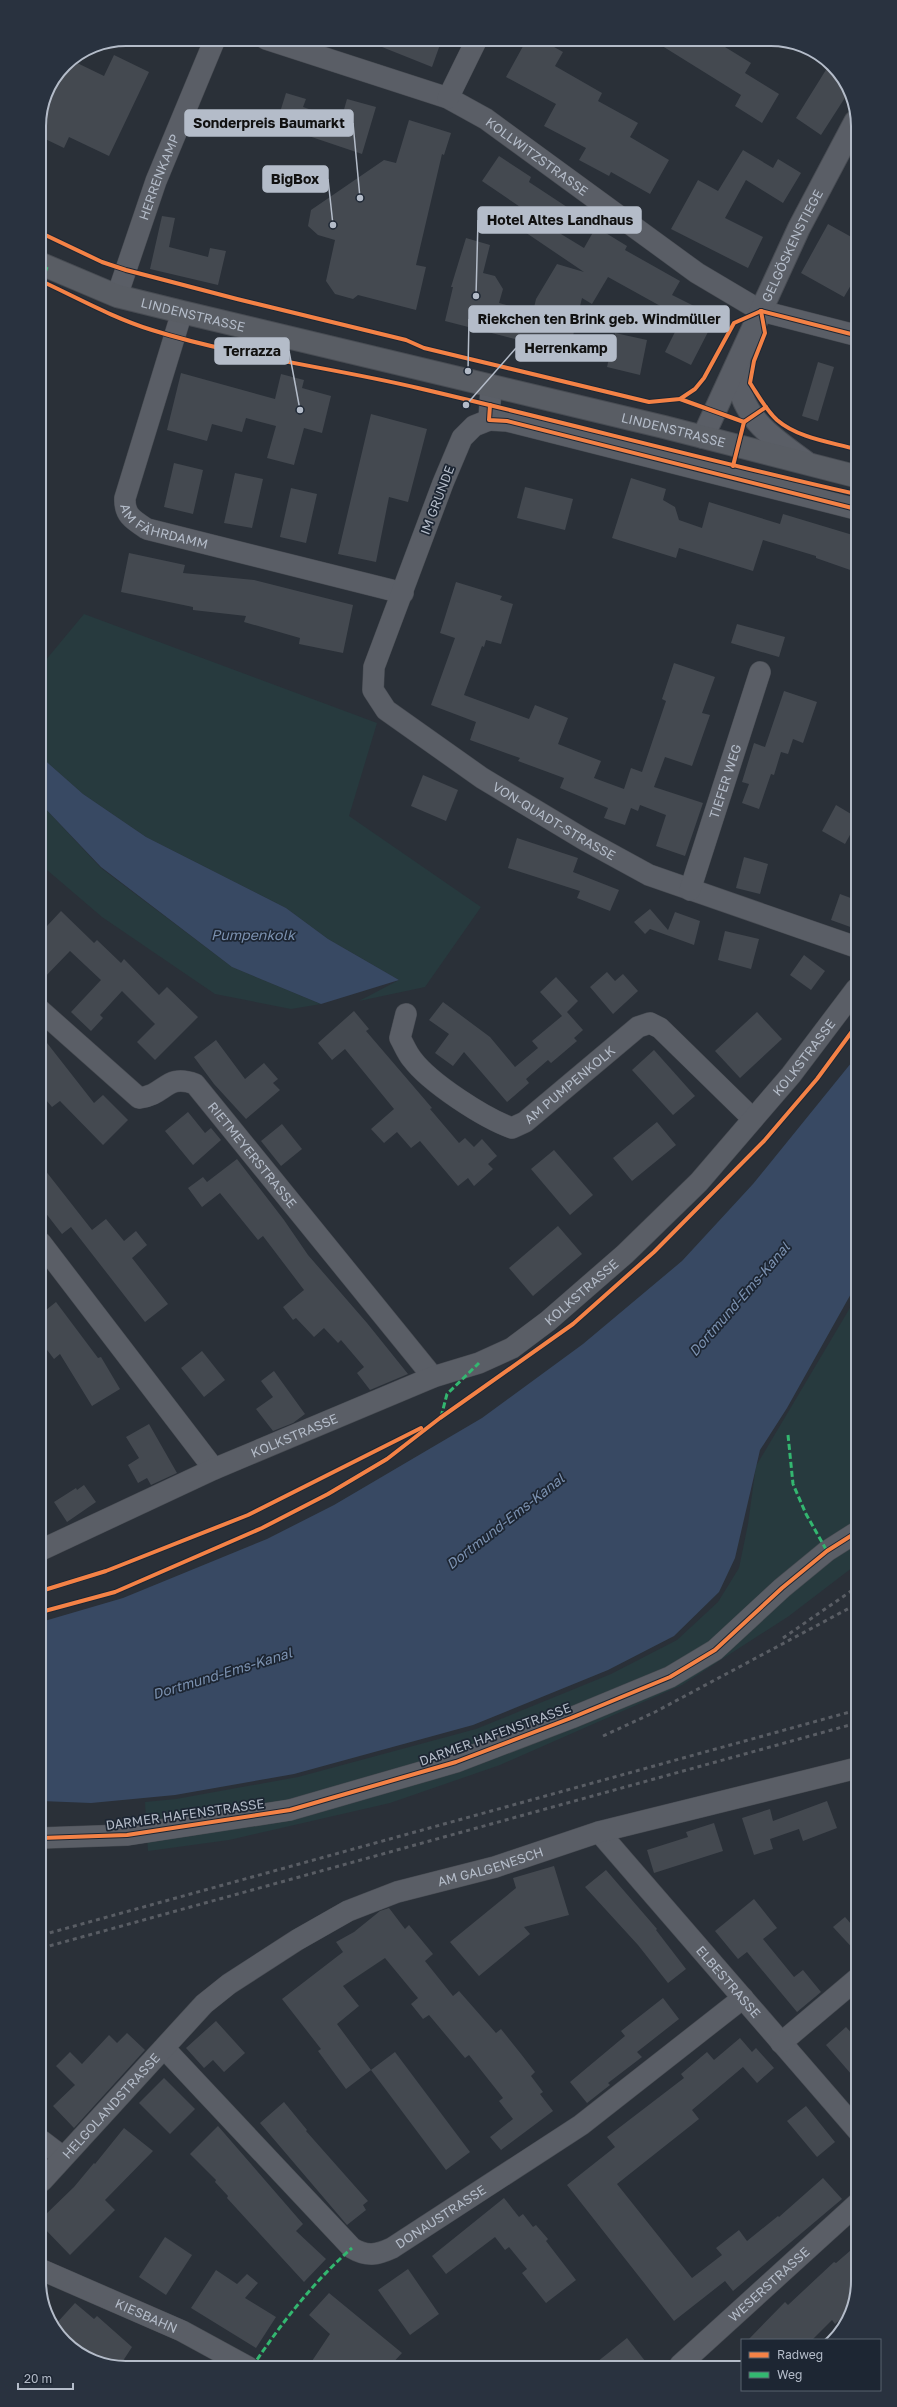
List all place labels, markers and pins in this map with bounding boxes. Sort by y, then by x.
callout: Sonderpreis Baumarkt [185,110,353,136]
callout: BigBox [263,166,328,192]
callout: Hotel Altes Landhaus [478,207,641,233]
callout: Riekchen ten Brink geb. Windmüller [469,306,729,332]
callout: Herrenkamp [516,335,616,361]
callout: Terrazza [215,338,289,364]

